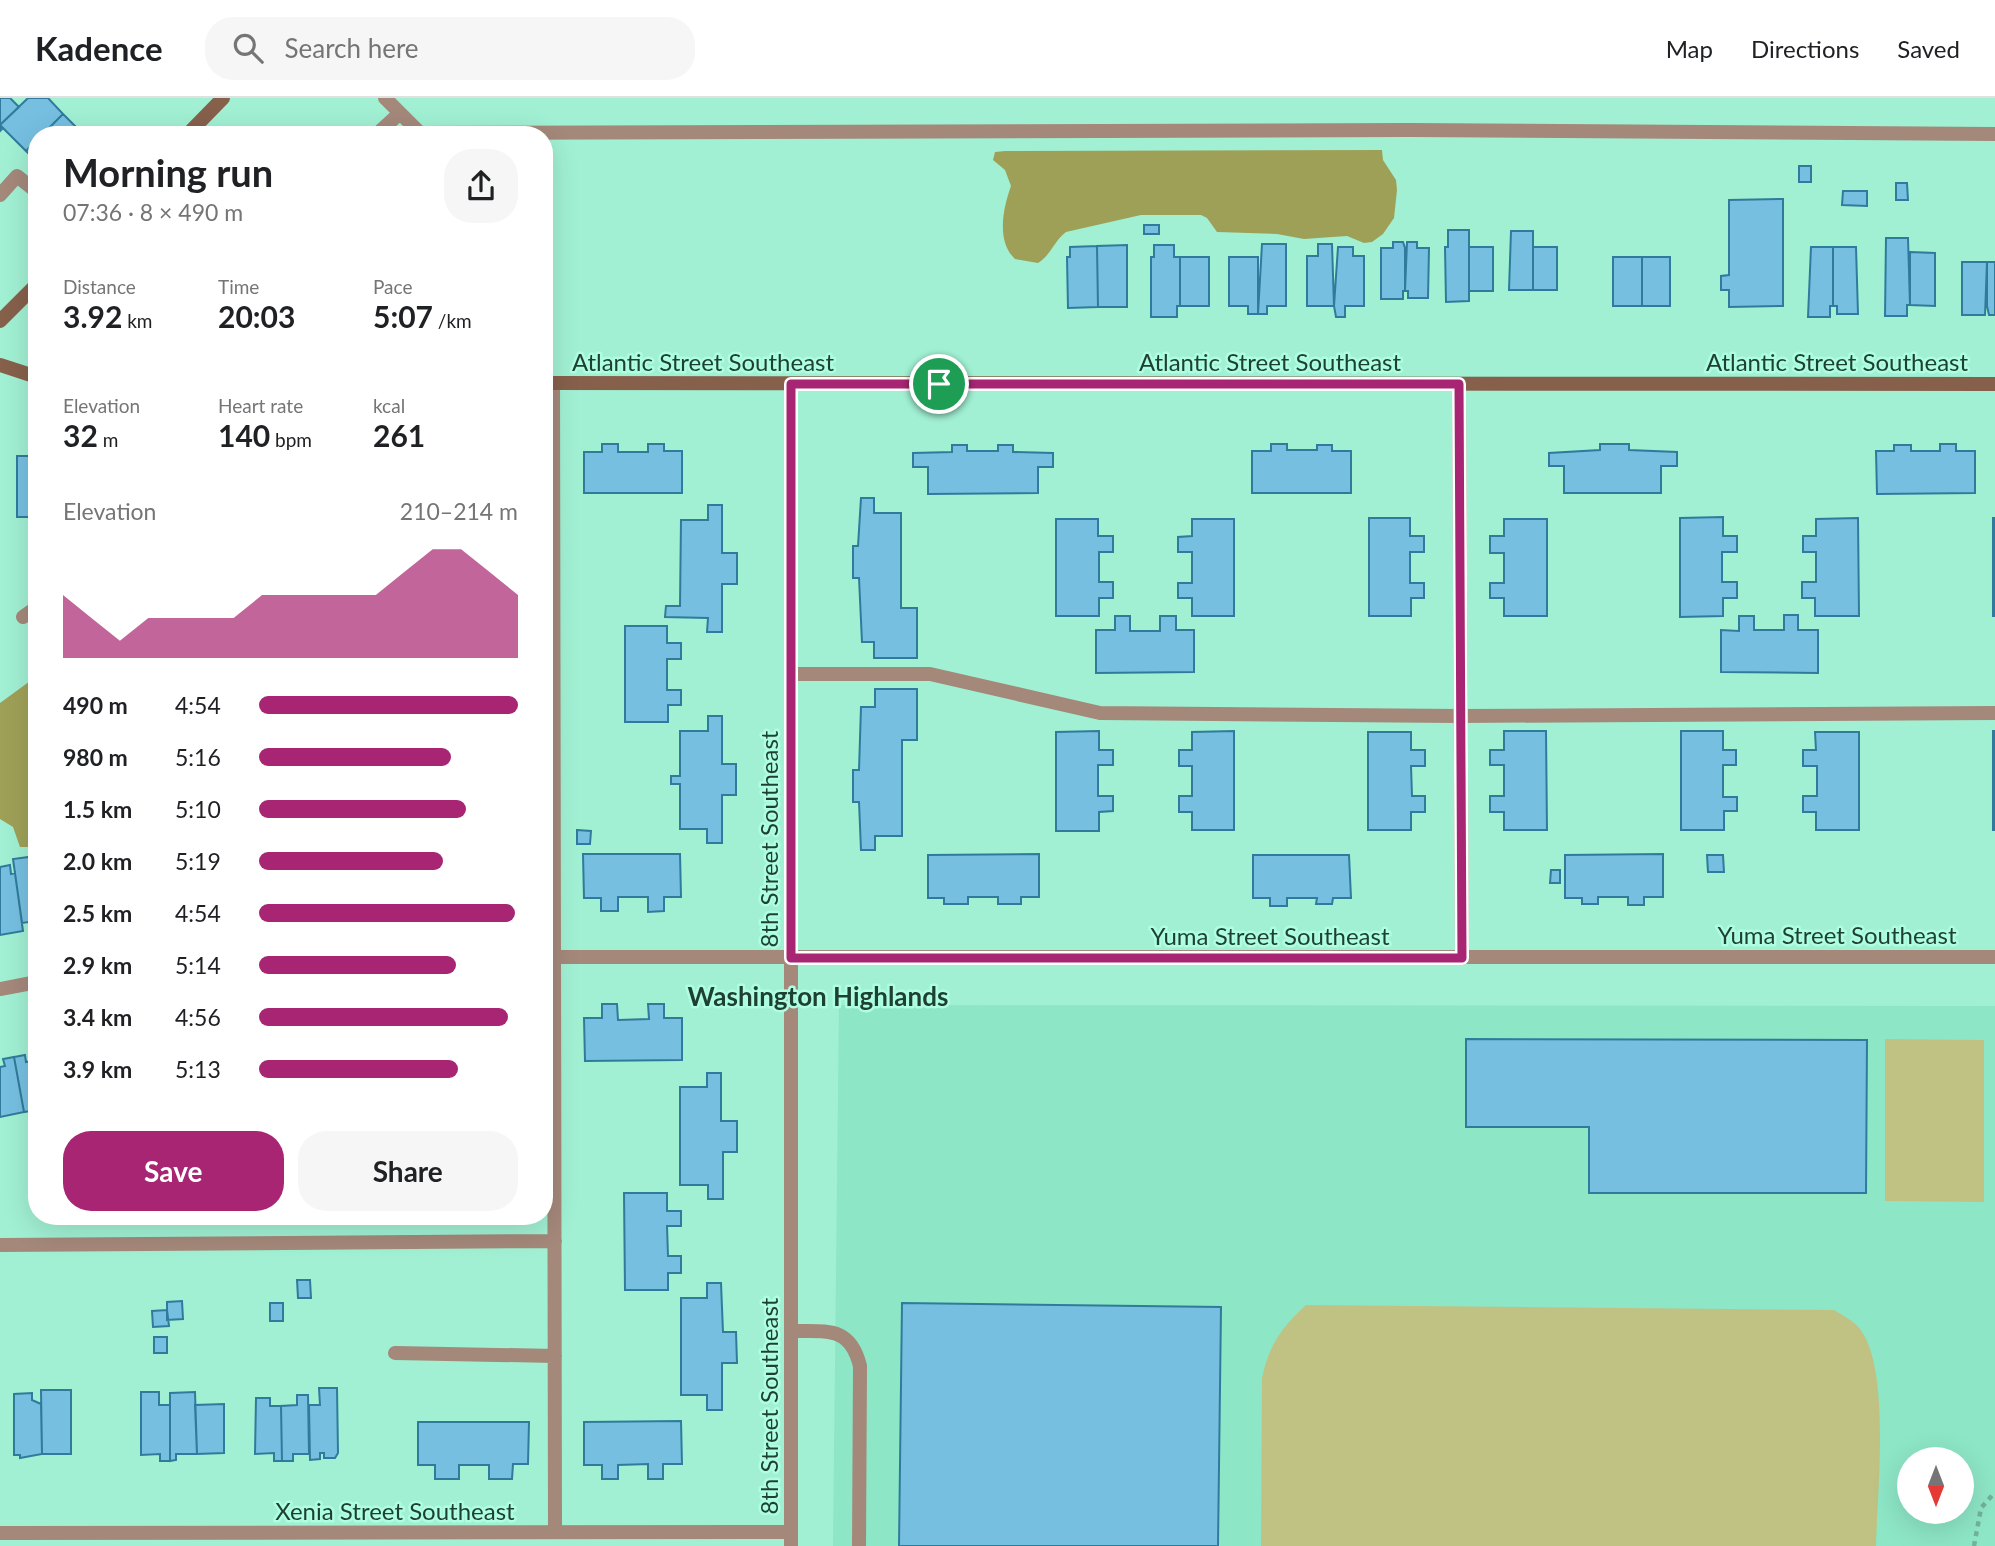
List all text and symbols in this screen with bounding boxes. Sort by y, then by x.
search box [205,17,695,80]
text: Kadence [35,28,163,68]
icon: search [229,29,267,67]
text: Search here [285,32,419,64]
text: Map [1666,34,1713,63]
text: Directions [1751,34,1859,63]
text: Saved [1897,34,1960,63]
text: Morning run [63,149,273,195]
button: share [444,149,518,223]
text: 07:36 · 8 × 490 m [63,198,243,226]
text: Distance [63,275,136,298]
text: Time [218,275,259,298]
text: Pace [373,275,412,298]
text: 3.92 [63,298,122,334]
text: 20:03 [218,298,295,334]
text: 5:07 [373,298,433,334]
text: km [122,309,152,332]
text: /km [433,309,472,332]
street label: Atlantic Street Southeast [572,347,834,376]
street label: Atlantic Street Southeast [1139,347,1401,376]
street label: Atlantic Street Southeast [1706,347,1968,376]
pin [909,354,969,414]
icon: arrive [920,365,958,403]
text: Elevation [63,394,140,417]
text: Heart rate [218,394,303,417]
text: kcal [373,394,405,417]
text: 32 [63,417,98,453]
text: 140 [218,417,270,453]
text: 261 [373,417,425,453]
text: m [98,428,118,451]
text: bpm [270,428,312,451]
text: Elevation [63,497,156,525]
text: 210–214 m [400,497,518,525]
text: 490 m [63,691,128,719]
text: 4:54 [175,691,221,719]
street label: 8th Street Southeast [754,730,783,947]
text: 980 m [63,743,128,771]
text: 5:16 [175,743,221,771]
text: 1.5 km [63,795,132,823]
text: 5:10 [175,795,221,823]
text: 2.0 km [63,847,132,875]
text: 5:19 [175,847,221,875]
text: 2.5 km [63,899,132,927]
text: 4:54 [175,899,221,927]
street label: Yuma Street Southeast [1717,920,1957,949]
street label: Yuma Street Southeast [1150,921,1390,950]
text: 2.9 km [63,951,132,979]
text: 5:14 [175,951,221,979]
district label: Washington Highlands [688,980,948,1012]
text: 3.4 km [63,1003,132,1031]
text: 4:56 [175,1003,221,1031]
text: 3.9 km [63,1055,132,1083]
text: 5:13 [175,1055,221,1083]
button: Save [63,1131,284,1211]
button: Share [298,1131,518,1211]
street label: 8th Street Southeast [754,1297,783,1514]
north arrow [1897,1447,1974,1524]
map controls [1897,1447,1974,1524]
street label: Xenia Street Southeast [275,1496,515,1525]

